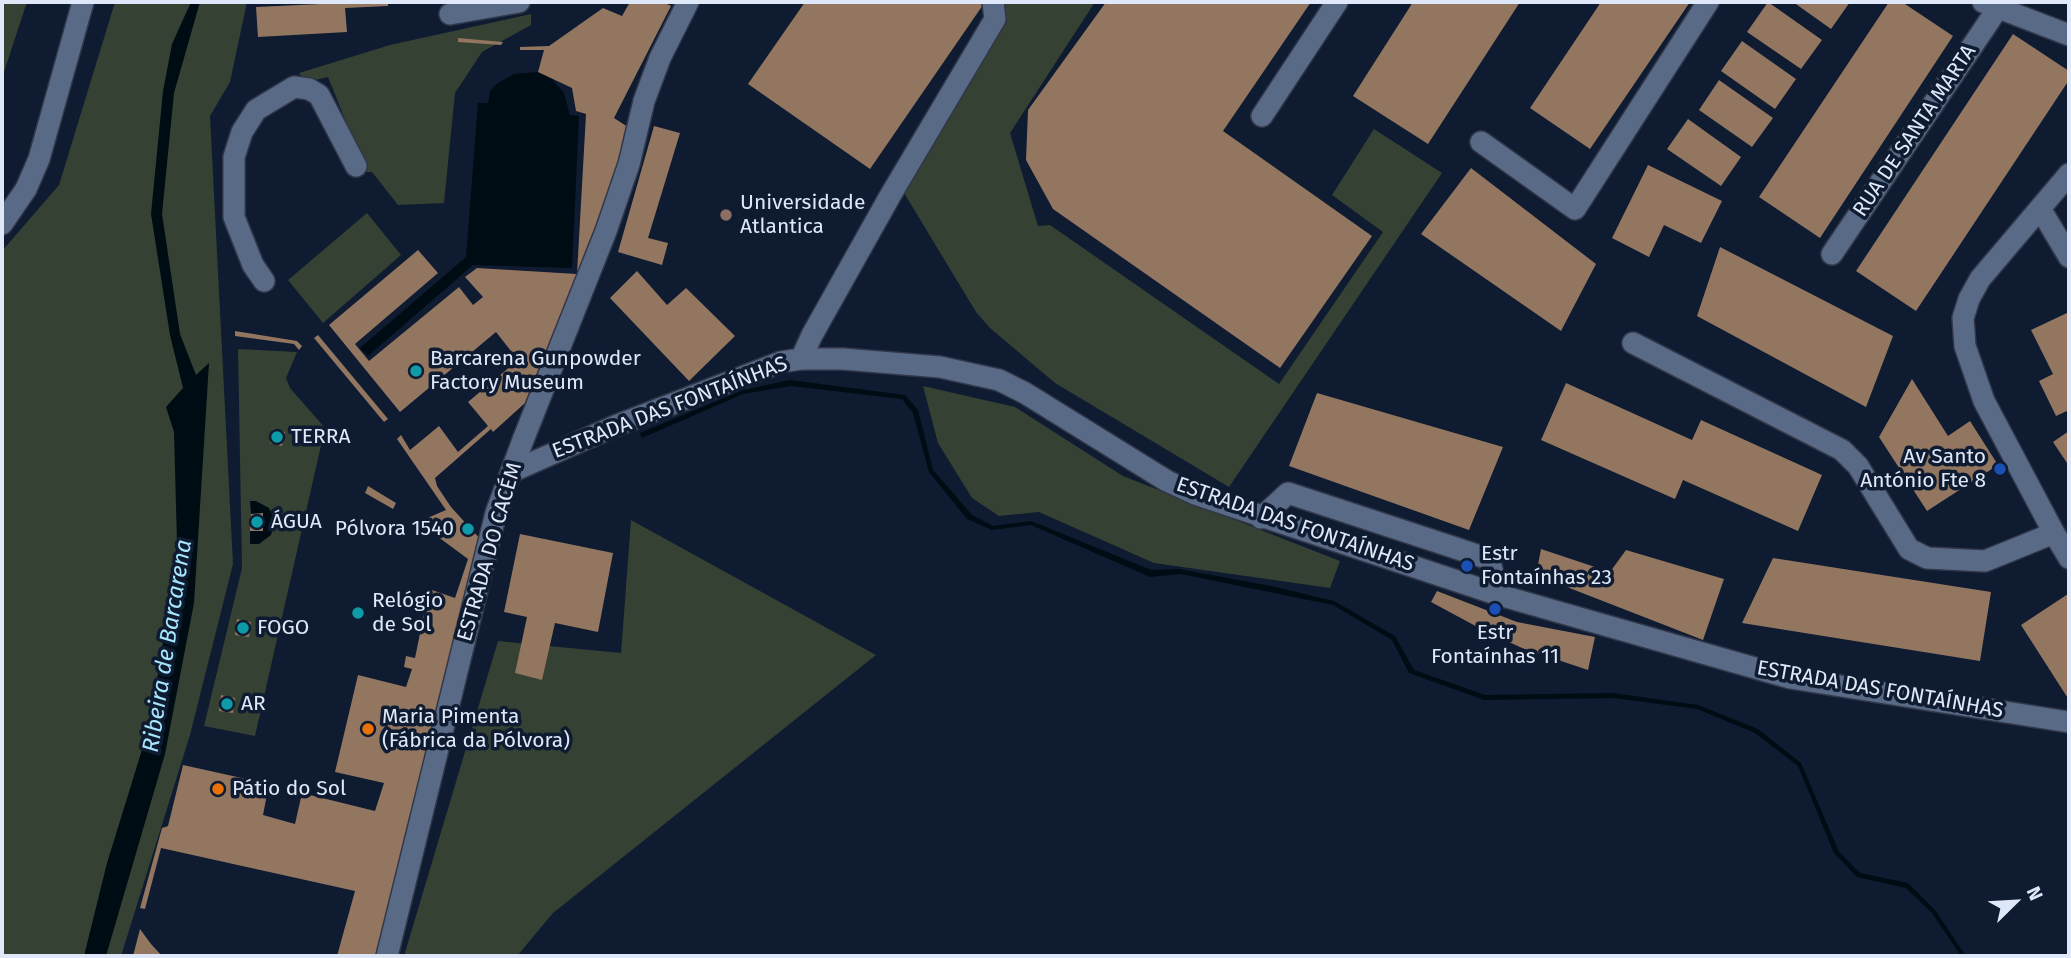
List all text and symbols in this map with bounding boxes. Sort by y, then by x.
street label: RUA DE SANTA MARTA [1848,40,1982,222]
place label: Universidade Atlantica [740,190,865,240]
marker: Universidade Atlantica [718,207,734,223]
place label: Barcarena Gunpowder Factory Museum [430,346,641,396]
street label: ESTRADA DAS FONTAÍNHAS [549,351,791,465]
marker: Barcarena Gunpowder Factory Museum [408,363,424,379]
place label: TERRA [291,424,351,450]
marker: TERRA [269,429,285,445]
place label: Av Santo António Fte 8 [1860,444,1986,494]
street label: ESTRADA DO CACÉM [452,460,528,644]
marker: Av Santo António Fte 8 [1992,461,2008,477]
street label: ESTRADA DAS FONTAÍNHAS [1173,472,1417,578]
place label: ÁGUA [271,509,322,535]
marker: ÁGUA [249,514,265,530]
place label: Pólvora 1540 [335,516,454,542]
marker: Pólvora 1540 [460,521,476,537]
water label: Ribeira de Barcarena [138,538,198,754]
place label: Estr Fontaínhas 23 [1481,541,1612,591]
marker: Estr Fontaínhas 23 [1459,558,1475,574]
place label: Relógio de Sol [372,588,443,638]
marker: Estr Fontaínhas 11 [1487,601,1503,617]
marker: Relógio de Sol [350,605,366,621]
place label: FOGO [257,615,309,641]
marker: FOGO [235,620,251,636]
place label: Estr Fontaínhas 11 [1431,620,1559,670]
street label: ESTRADA DAS FONTAÍNHAS [1755,656,2005,724]
place label: AR [241,691,266,717]
marker: AR [219,696,235,712]
place label: Maria Pimenta (Fábrica da Pólvora) [382,704,570,754]
marker: Maria Pimenta (Fábrica da Pólvora) [360,721,376,737]
place label: Pátio do Sol [232,776,346,802]
marker: Pátio do Sol [210,781,226,797]
north arrow [1980,867,2050,937]
text: N [2022,883,2048,904]

